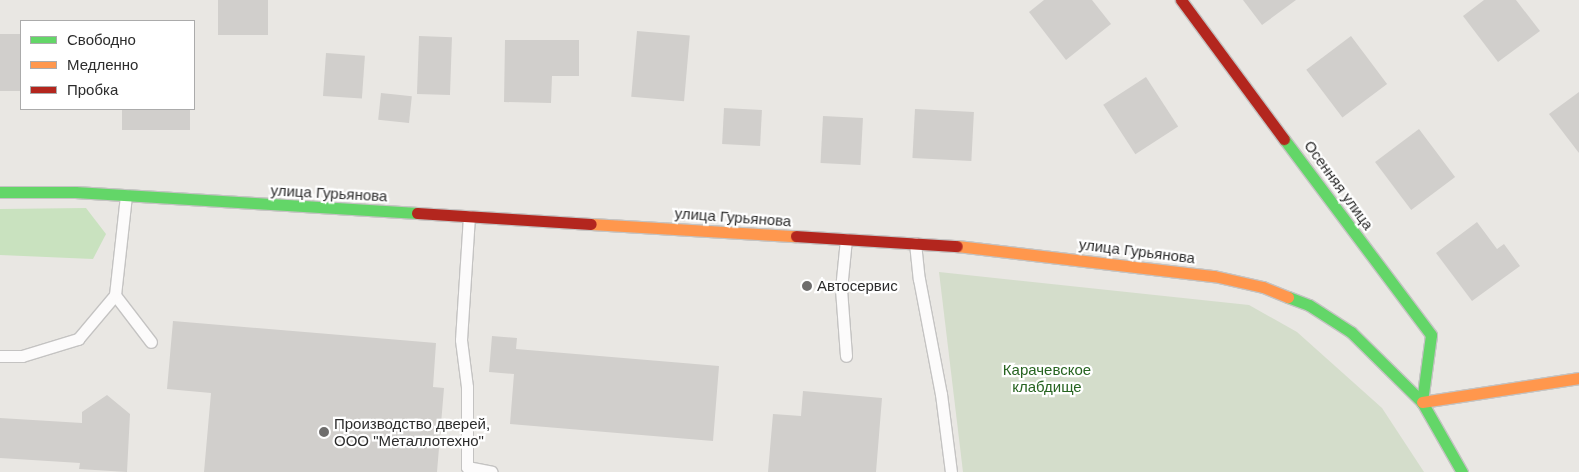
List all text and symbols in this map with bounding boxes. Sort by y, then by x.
legend [20,20,195,110]
text: Свободно [67,31,136,48]
text: Медленно [67,56,138,73]
text: Пробка [67,81,118,98]
street label: Осенняя улица [1301,137,1377,233]
street label: улица Гурьянова [270,181,388,205]
street label: улица Гурьянова [674,204,792,230]
street label: улица Гурьянова [1078,235,1196,267]
place label: Автосервис [817,277,898,295]
marker: Автосервис [801,280,813,292]
park label: Карачевское клабдище [1003,360,1091,395]
place label: Производство дверей, ООО "Металлотехно" [334,414,490,449]
marker: Производство дверей, ООО "Металлотехно" [318,426,330,438]

